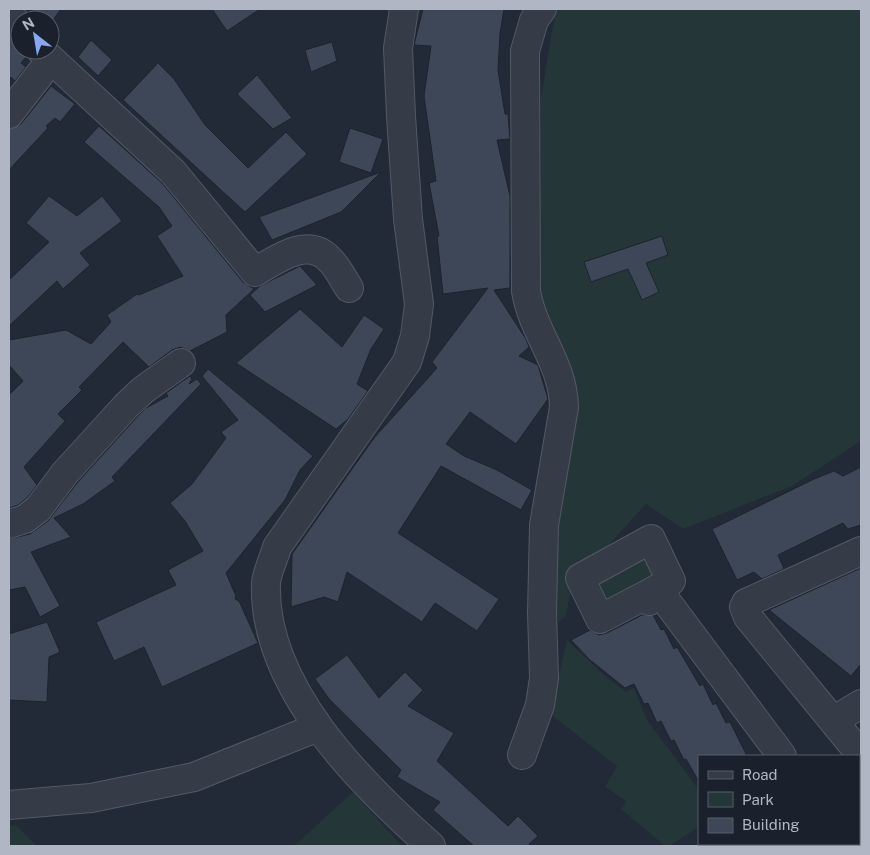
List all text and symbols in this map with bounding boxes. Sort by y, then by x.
north arrow [10,10,60,60]
text: N [19,14,37,34]
legend [698,755,860,845]
text: Road [742,766,778,783]
text: Park [742,791,774,808]
text: Building [742,816,800,833]

